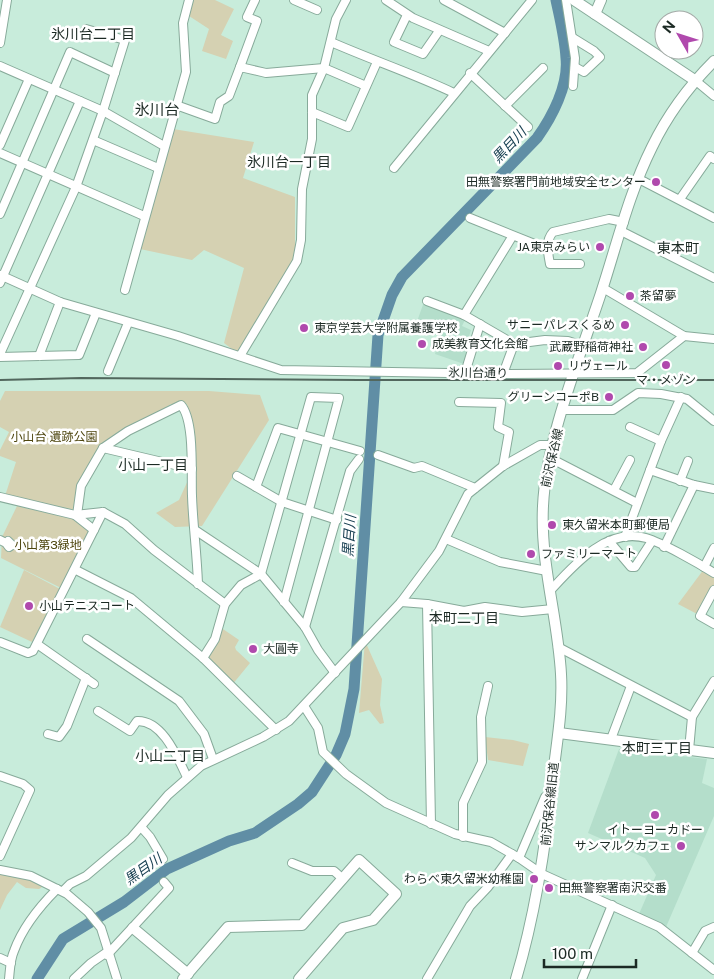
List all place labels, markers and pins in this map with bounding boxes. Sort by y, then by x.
place label: 田無警察署門前地域安全センター [466,175,646,189]
marker: 田無警察署門前地域安全センター [650,176,662,188]
place label: JA東京みらい [517,240,590,254]
marker: JA東京みらい [594,241,606,253]
place label: 茶留夢 [640,289,676,303]
marker: 茶留夢 [624,290,636,302]
place label: サニーパレスくるめ [507,318,615,332]
marker: サニーパレスくるめ [619,319,631,331]
place label: 東京学芸大学附属養護学校 [314,321,458,335]
marker: 東京学芸大学附属養護学校 [298,322,310,334]
place label: 成美教育文化会館 [432,337,528,351]
marker: 成美教育文化会館 [416,338,428,350]
place label: 武蔵野稲荷神社 [549,340,633,354]
marker: 武蔵野稲荷神社 [637,341,649,353]
place label: リヴェール [568,359,628,373]
marker: マ・メゾン [660,359,672,371]
marker: リヴェール [552,360,564,372]
place label: マ・メゾン [636,373,696,387]
place label: グリーンコーポB [508,390,599,404]
marker: グリーンコーポB [603,391,615,403]
place label: 東久留米本町郵便局 [562,518,670,532]
marker: 東久留米本町郵便局 [546,519,558,531]
place label: ファミリーマート [541,547,637,561]
marker: ファミリーマート [525,548,537,560]
place label: 小山テニスコート [39,599,135,613]
marker: 小山テニスコート [23,600,35,612]
place label: 大圓寺 [263,642,299,656]
marker: 大圓寺 [247,643,259,655]
marker: イトーヨーカドー [649,809,661,821]
place label: イトーヨーカドー [607,823,703,837]
place label: サンマルクカフェ [575,839,671,853]
marker: サンマルクカフェ [675,840,687,852]
place label: わらべ東久留米幼稚園 [404,872,524,886]
marker: わらべ東久留米幼稚園 [528,873,540,885]
place label: 田無警察署南沢交番 [559,881,667,895]
marker: 田無警察署南沢交番 [543,882,555,894]

